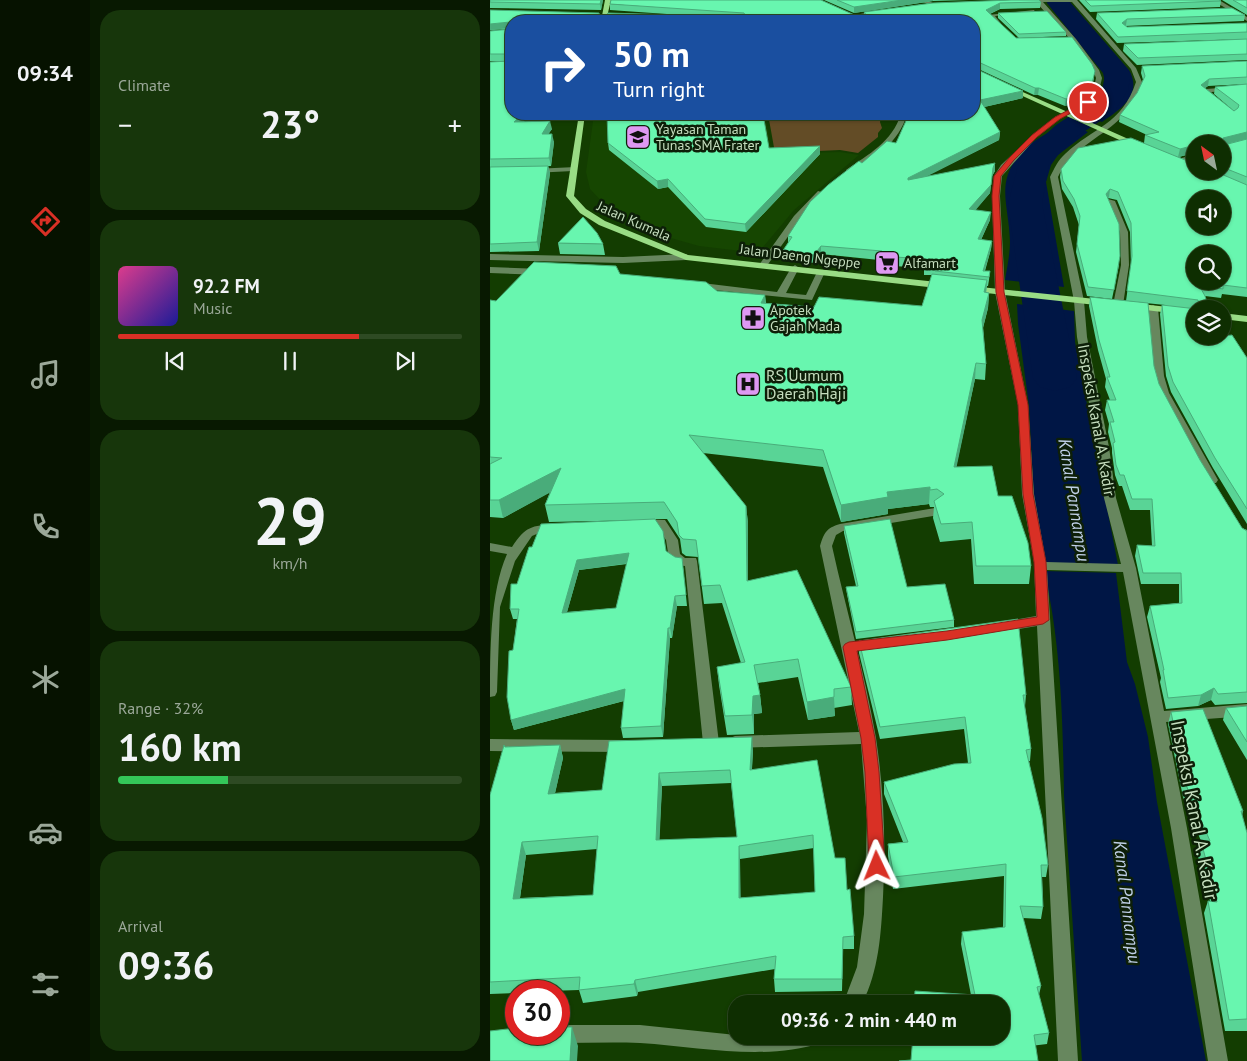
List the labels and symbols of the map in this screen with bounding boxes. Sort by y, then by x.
pin [1067,81,1109,123]
place label: Yayasan Taman Tunas SMA Frater [656,120,760,154]
school or university icon: Yayasan Taman Tunas SMA Frater [625,124,651,150]
north arrow [1186,135,1231,180]
street label: Jalan Kumala [594,196,674,245]
street label: Jalan Daeng Ngeppe [737,240,862,272]
supermarket icon: Alfamart [874,250,900,276]
place label: Alfamart [904,254,956,272]
place label: Apotek Gajah Mada [770,301,840,335]
pharmacy icon: Apotek Gajah Mada [740,305,766,331]
street label: Inspeksi Kanal A. Kadir [1074,342,1120,498]
place label: RS Uumum Daerah Haji [766,365,846,403]
hospital icon: RS Uumum Daerah Haji [735,371,761,397]
water label: Kanal Pannampu [1053,437,1096,563]
street label: Inspeksi Kanal A. Kadir [1166,718,1224,903]
position arrow [850,839,902,891]
water label: Kanal Pannampu [1108,839,1146,965]
speed limit sign: 30 [505,980,570,1045]

